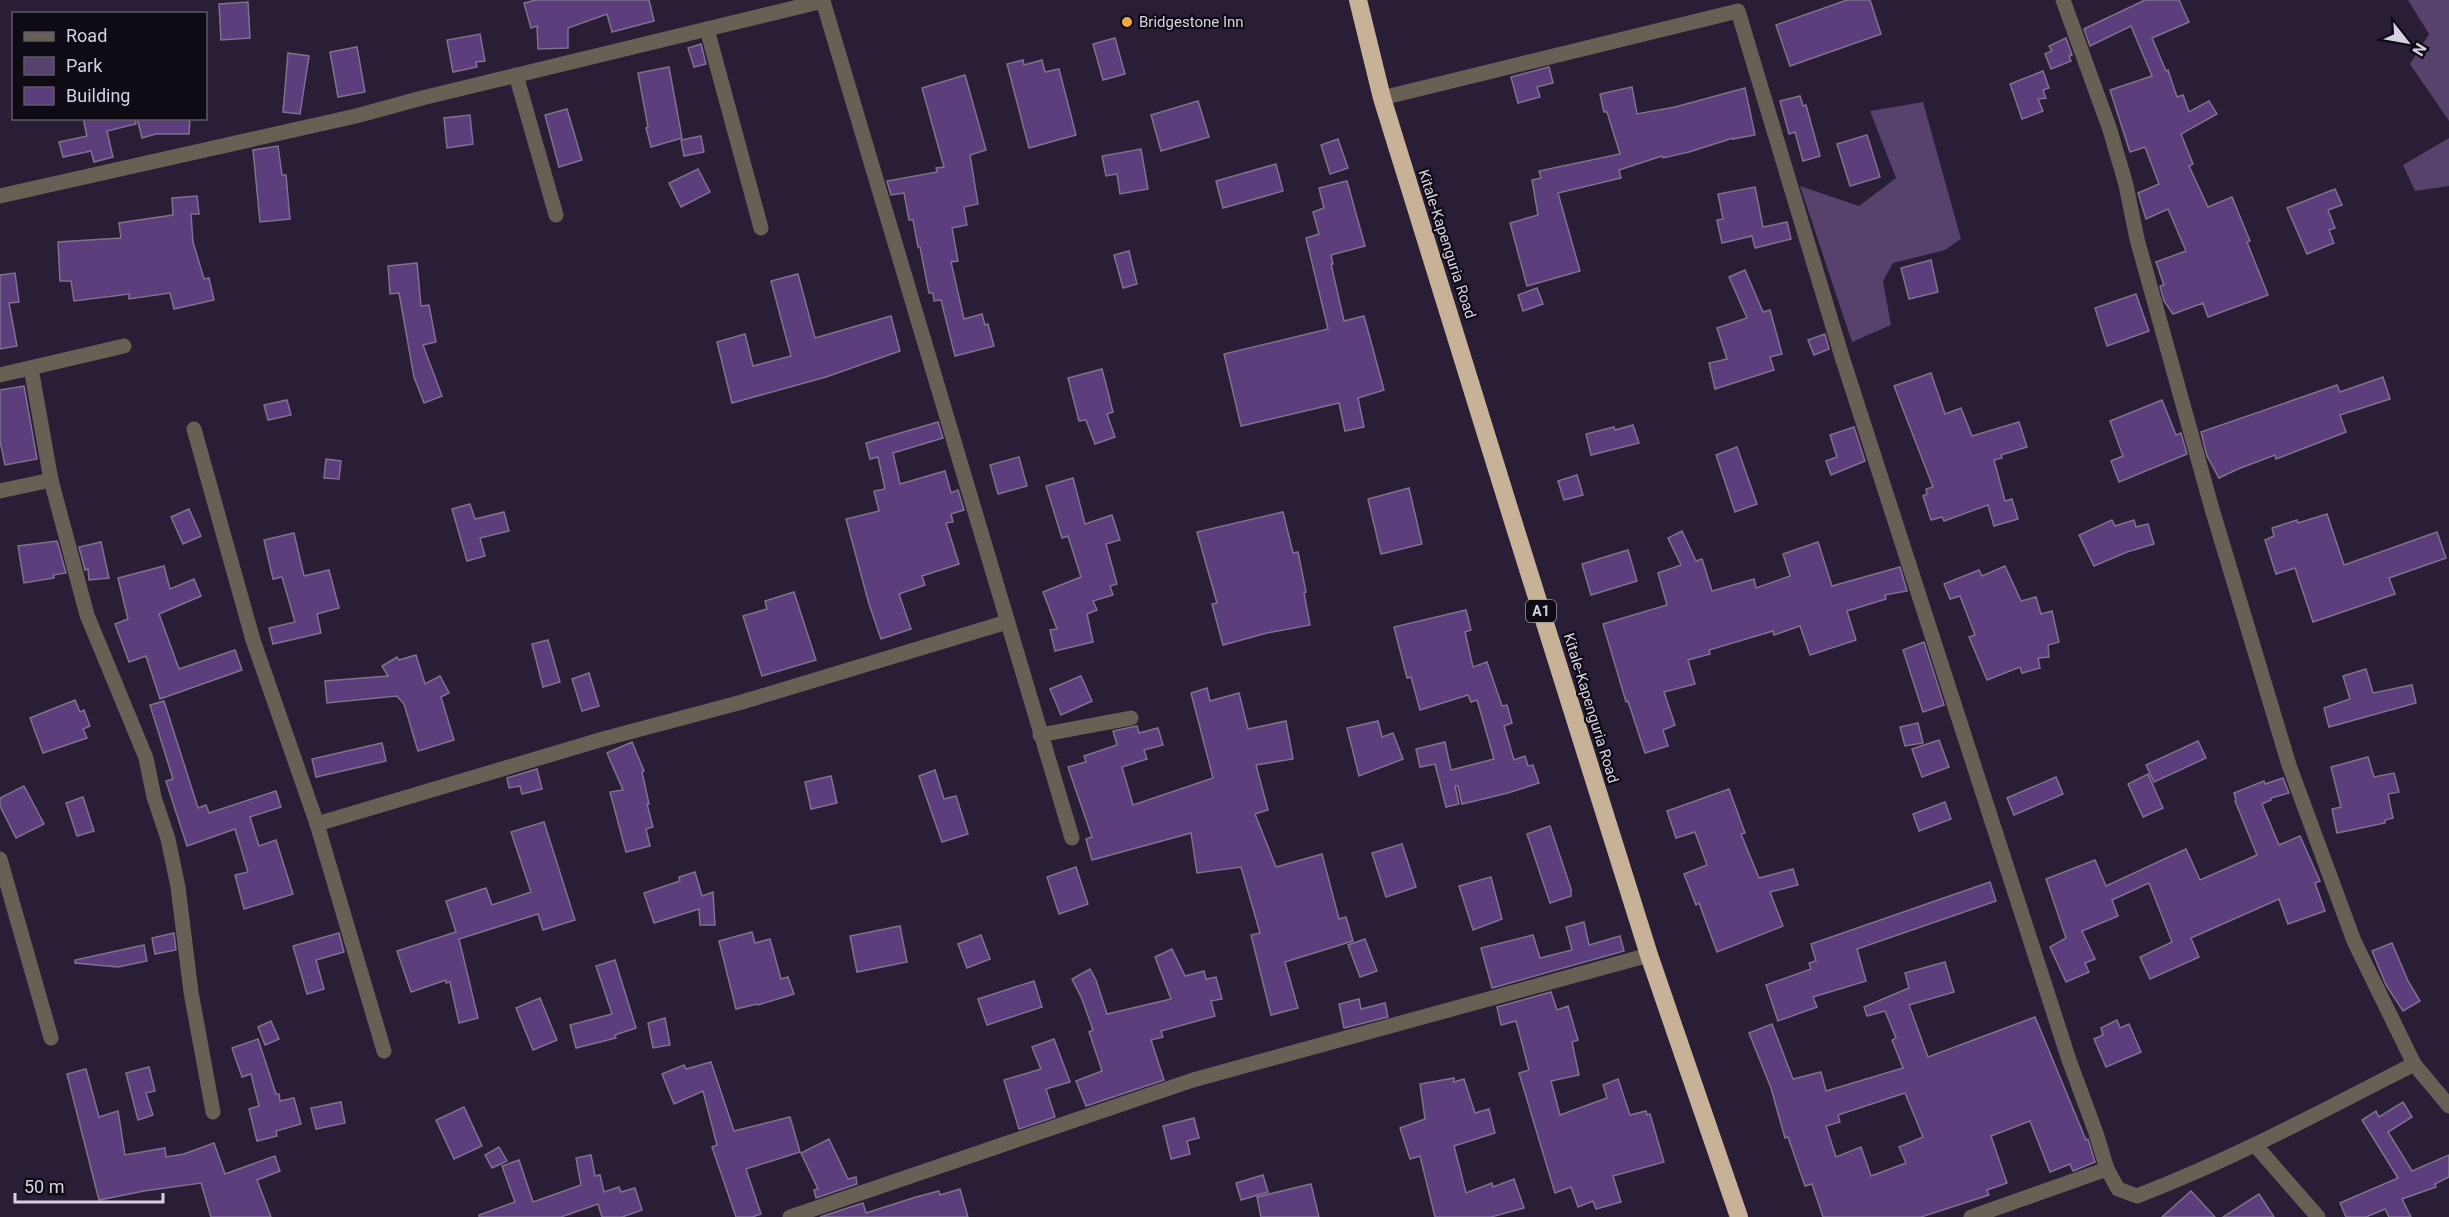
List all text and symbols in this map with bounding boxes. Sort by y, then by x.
legend [12,12,207,120]
north arrow [2377,12,2437,72]
place label: Bridgestone Inn [1139,13,1244,31]
marker: Bridgestone Inn [1120,15,1134,29]
text: Road [66,25,107,46]
text: N [2408,40,2430,59]
text: Park [66,55,103,76]
text: Building [66,85,130,106]
street label: Kitale-Kapenguria Road [1414,167,1480,321]
road number: A1 [1526,600,1556,622]
street label: Kitale-Kapenguria Road [1560,631,1622,785]
scale bar [15,1166,164,1204]
text: 50 m [24,1176,64,1197]

